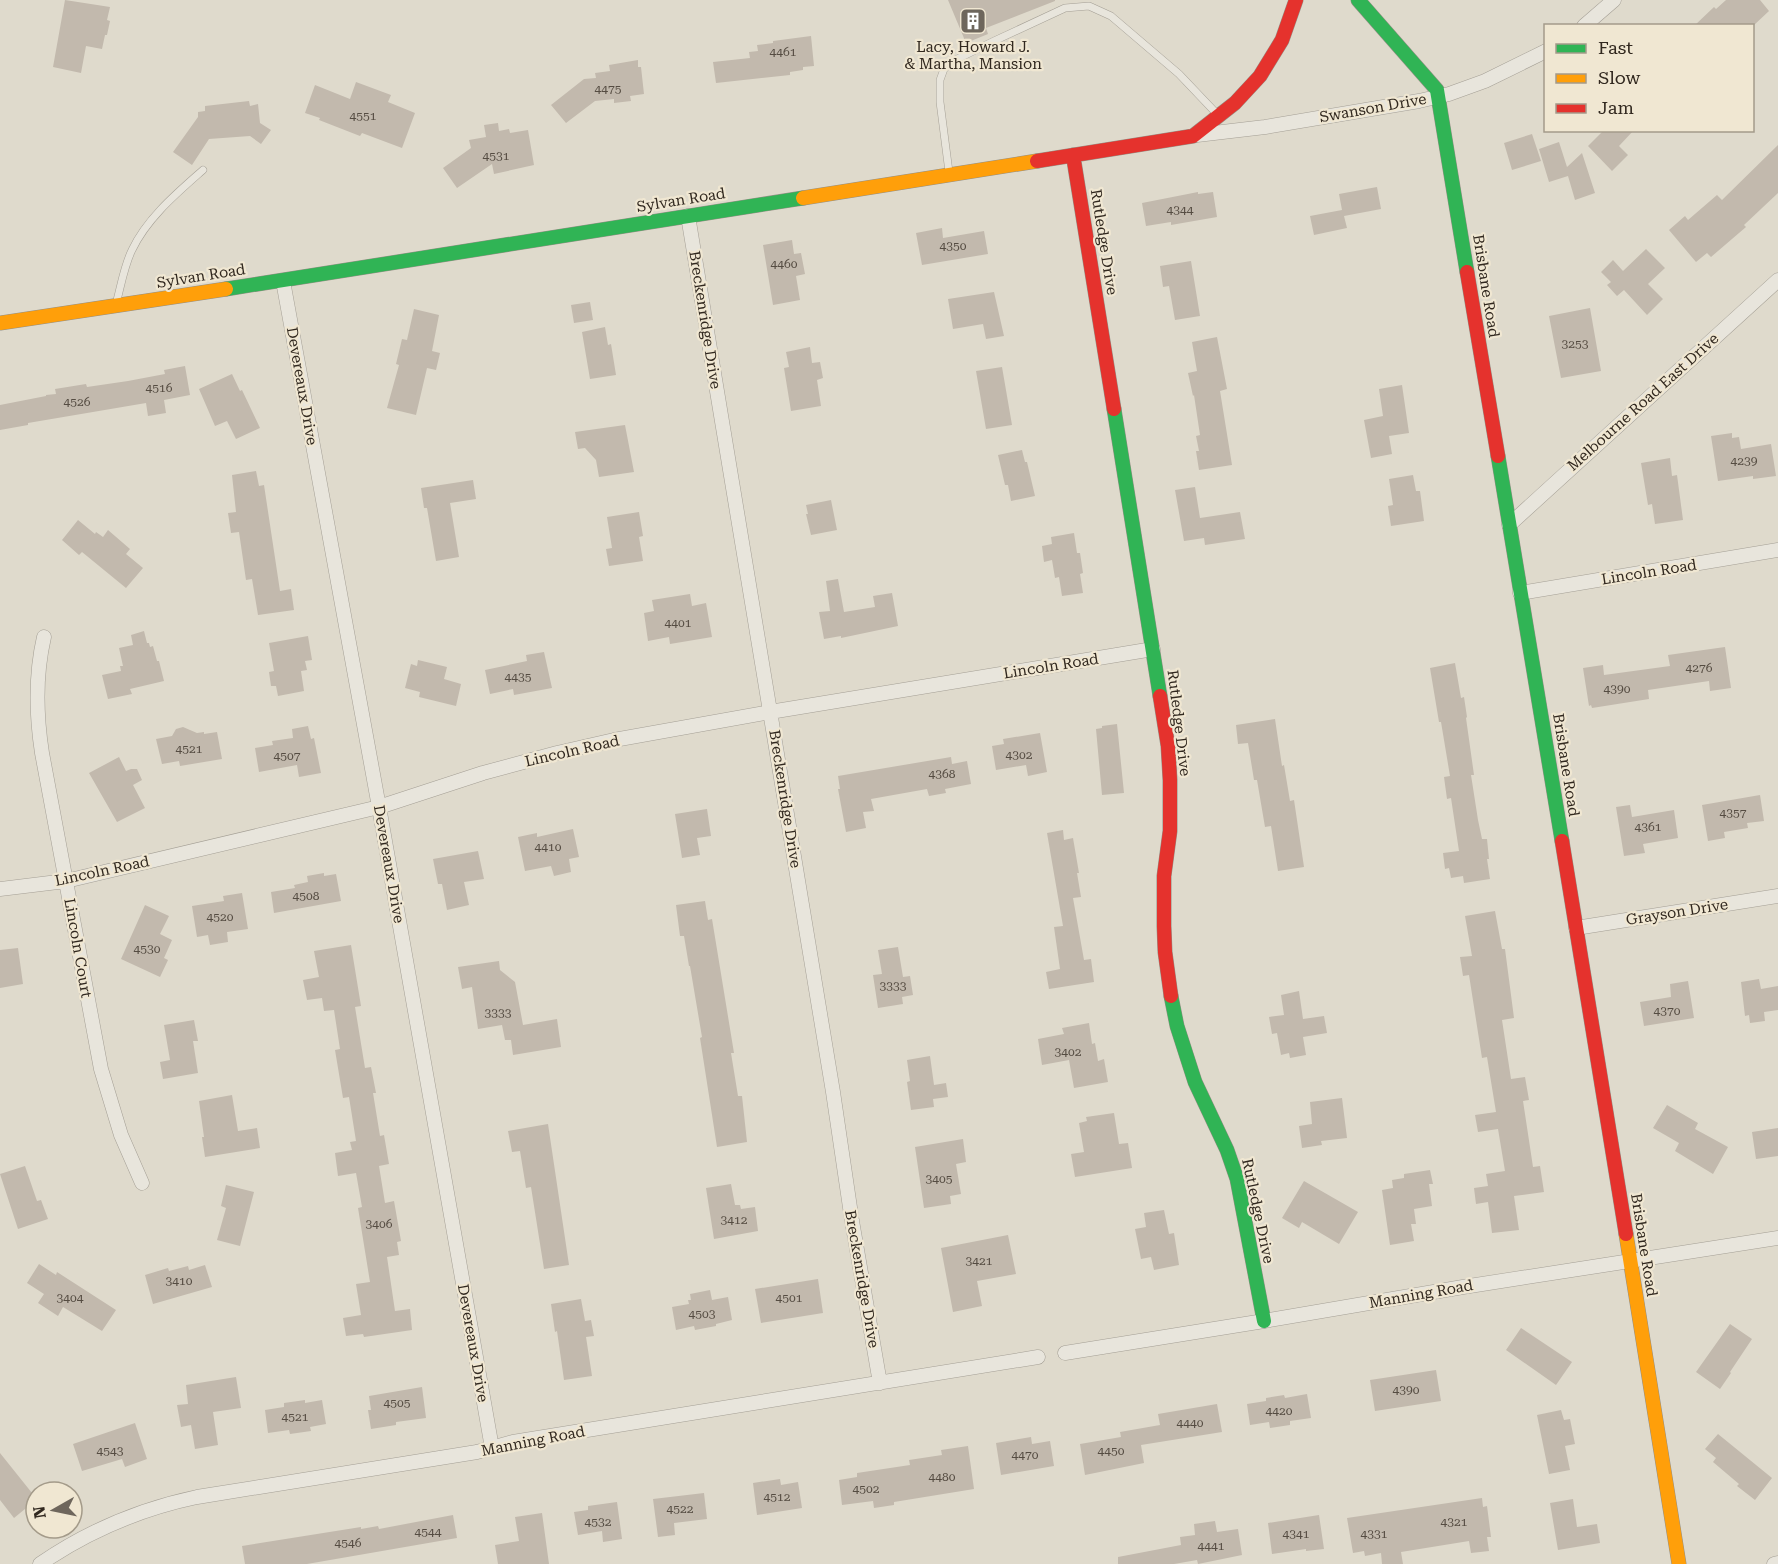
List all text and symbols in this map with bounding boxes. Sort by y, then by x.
building icon: Lacy, Howard J. & Martha, Mansion [958,6,988,36]
legend [1544,24,1754,132]
text: Fast [1598,37,1633,58]
place label: Lacy, Howard J. & Martha, Mansion [904,38,1042,73]
house number: 4461 [770,45,797,59]
text: Slow [1598,67,1640,88]
house number: 4475 [595,82,622,96]
street label: Swanson Drive [1318,90,1428,126]
text: Jam [1598,97,1634,118]
house number: 4551 [350,109,377,123]
house number: 4531 [483,149,510,163]
street label: Sylvan Road [635,184,727,216]
street label: Rutledge Drive [1087,188,1121,296]
house number: 4344 [1167,203,1194,217]
street label: Brisbane Road [1469,233,1503,339]
house number: 4350 [940,239,967,253]
street label: Breckenridge Drive [685,250,725,390]
house number: 4460 [771,257,798,271]
street label: Sylvan Road [155,260,247,292]
street label: Devereaux Drive [283,325,321,447]
street label: Melbourne Road East Drive [1564,329,1722,475]
house number: 3253 [1562,337,1589,351]
house number: 4516 [146,381,173,395]
house number: 4526 [64,395,91,409]
house number: 4239 [1731,454,1758,468]
street label: Lincoln Road [1600,556,1698,588]
house number: 4401 [665,616,692,630]
street label: Lincoln Road [1002,650,1100,682]
house number: 4276 [1686,661,1713,675]
street label: Rutledge Drive [1164,669,1194,777]
house number: 4435 [505,670,532,684]
house number: 4390 [1604,682,1631,696]
street label: Brisbane Road [1549,712,1583,818]
street label: Breckenridge Drive [765,729,805,869]
street label: Lincoln Road [523,731,621,771]
house number: 4521 [176,742,203,756]
house number: 4302 [1006,748,1033,762]
house number: 4507 [274,749,301,763]
house number: 4368 [929,767,956,781]
street label: Devereaux Drive [370,803,408,925]
house number: 4357 [1720,806,1747,820]
house number: 4361 [1635,820,1662,834]
house number: 4410 [535,840,562,854]
street label: Lincoln Road [53,852,151,890]
house number: 4508 [293,889,320,903]
street label: Grayson Drive [1625,895,1729,929]
street label: Lincoln Court [60,897,96,1000]
house number: 4520 [207,910,234,924]
house number: 4530 [134,942,161,956]
house number: 3333 [880,979,907,993]
house number: 4370 [1654,1004,1681,1018]
house number: 3333 [485,1006,512,1020]
house number: 3402 [1055,1045,1082,1059]
street label: Rutledge Drive [1238,1157,1278,1265]
house number: 3405 [926,1172,953,1186]
street label: Brisbane Road [1627,1192,1661,1298]
street label: Breckenridge Drive [841,1209,883,1349]
house number: 3412 [721,1213,748,1227]
house number: 3406 [366,1217,393,1231]
house number: 3421 [966,1254,993,1268]
house number: 3410 [166,1274,193,1288]
street label: Manning Road [1368,1276,1475,1312]
street label: Devereaux Drive [454,1282,492,1404]
house number: 3404 [57,1291,84,1305]
house number: 4501 [776,1291,803,1305]
house number: 4503 [689,1307,716,1321]
house number: 4390 [1393,1383,1420,1397]
house number: 4505 [384,1396,411,1410]
house number: 4420 [1266,1404,1293,1418]
house number: 4521 [282,1410,309,1424]
house number: 4440 [1177,1416,1204,1430]
street label: Manning Road [480,1422,587,1460]
house number: 4543 [97,1444,124,1458]
house number: 4450 [1098,1444,1125,1458]
house number: 4470 [1012,1448,1039,1462]
house number: 4480 [929,1470,956,1484]
north arrow [24,1480,84,1540]
house number: 4502 [853,1482,880,1496]
house number: 4512 [764,1490,791,1504]
house number: 4522 [667,1502,694,1516]
text: N [29,1505,50,1520]
house number: 4532 [585,1515,612,1529]
house number: 4321 [1441,1515,1468,1529]
house number: 4544 [415,1525,442,1539]
house number: 4341 [1283,1527,1310,1541]
house number: 4331 [1361,1527,1388,1541]
house number: 4546 [335,1536,362,1550]
house number: 4441 [1198,1539,1225,1553]

